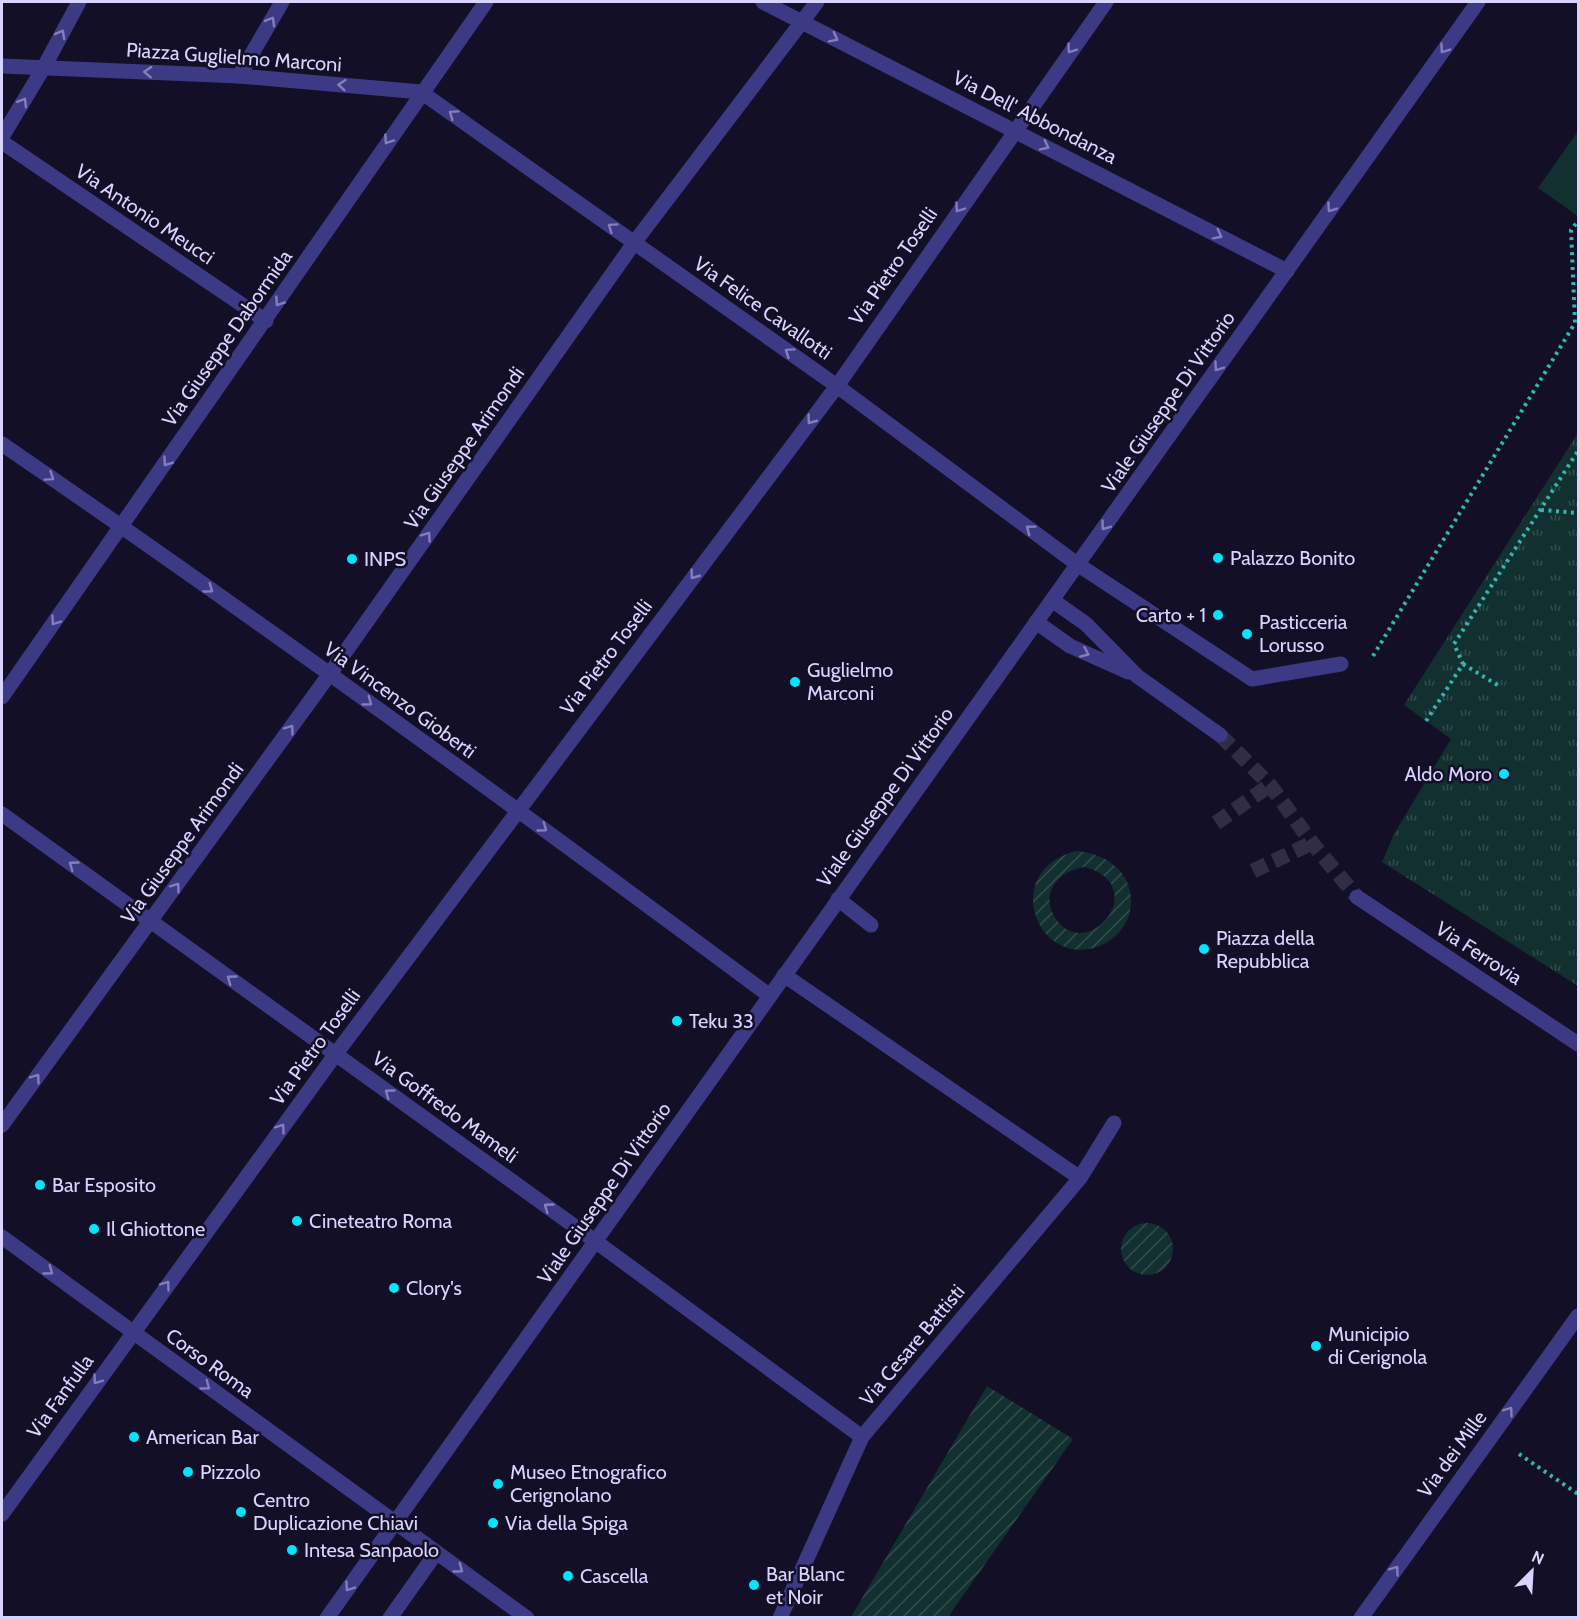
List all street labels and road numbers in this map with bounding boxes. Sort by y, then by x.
street label: Piazza Guglielmo Marconi [125,37,343,77]
street label: Via Dell' Abbondanza [949,65,1121,169]
street label: Via Antonio Meucci [71,159,219,269]
street label: Via Pietro Toselli [844,203,942,329]
street label: Via Giuseppe Dabormida [157,245,297,431]
street label: Via Felice Cavallotti [689,252,837,364]
street label: Viale Giuseppe Di Vittorio [1096,307,1240,497]
street label: Via Giuseppe Arimondi [399,362,529,534]
street label: Via Pietro Toselli [555,595,657,719]
street label: Via Vincenzo Gioberti [319,637,481,763]
street label: Viale Giuseppe Di Vittorio [812,702,958,892]
street label: Via Giuseppe Arimondi [116,758,248,928]
street label: Via Ferrovia [1431,916,1527,990]
street label: Via Pietro Toselli [265,984,365,1110]
street label: Via Goffredo Mameli [367,1046,523,1168]
street label: Viale Giuseppe Di Vittorio [532,1098,676,1288]
street label: Via Cesare Battisti [854,1280,970,1410]
street label: Corso Roma [161,1323,259,1403]
street label: Via Fanfulla [22,1349,99,1443]
street label: Via dei Mille [1412,1406,1492,1502]

